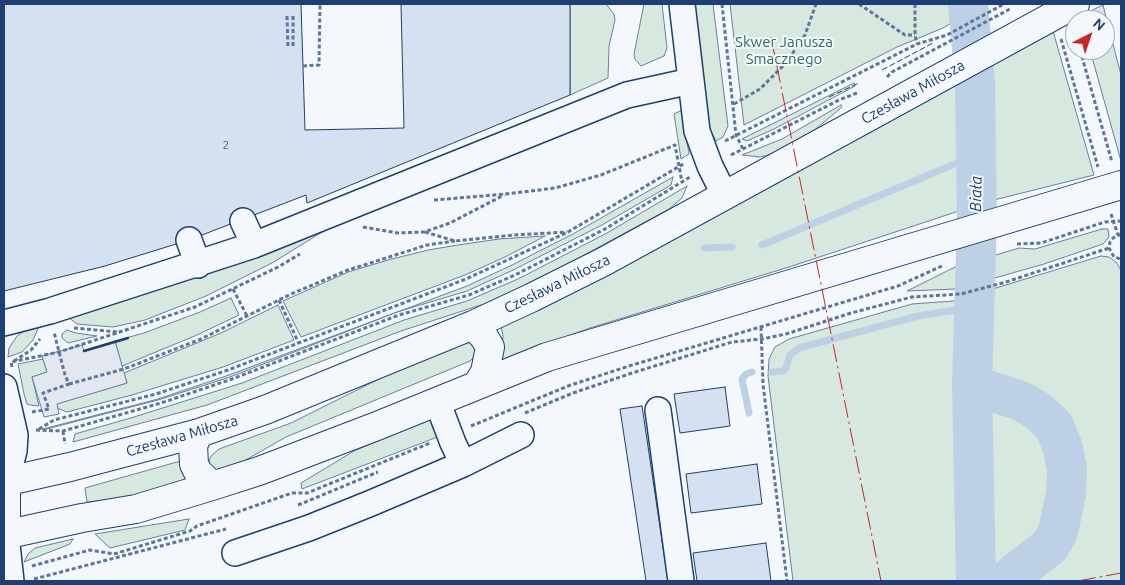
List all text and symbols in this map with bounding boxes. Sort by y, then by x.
north arrow [1065,10,1115,60]
text: N [1090,15,1108,34]
park label: Skwer Janusza Smacznego [735,33,833,68]
street label: Czesława Miłosza [858,56,968,128]
house number: 2 [223,138,229,152]
water label: Biała [966,176,986,212]
street label: Czesława Miłosza [501,251,613,317]
street label: Czesława Miłosza [124,411,240,461]

